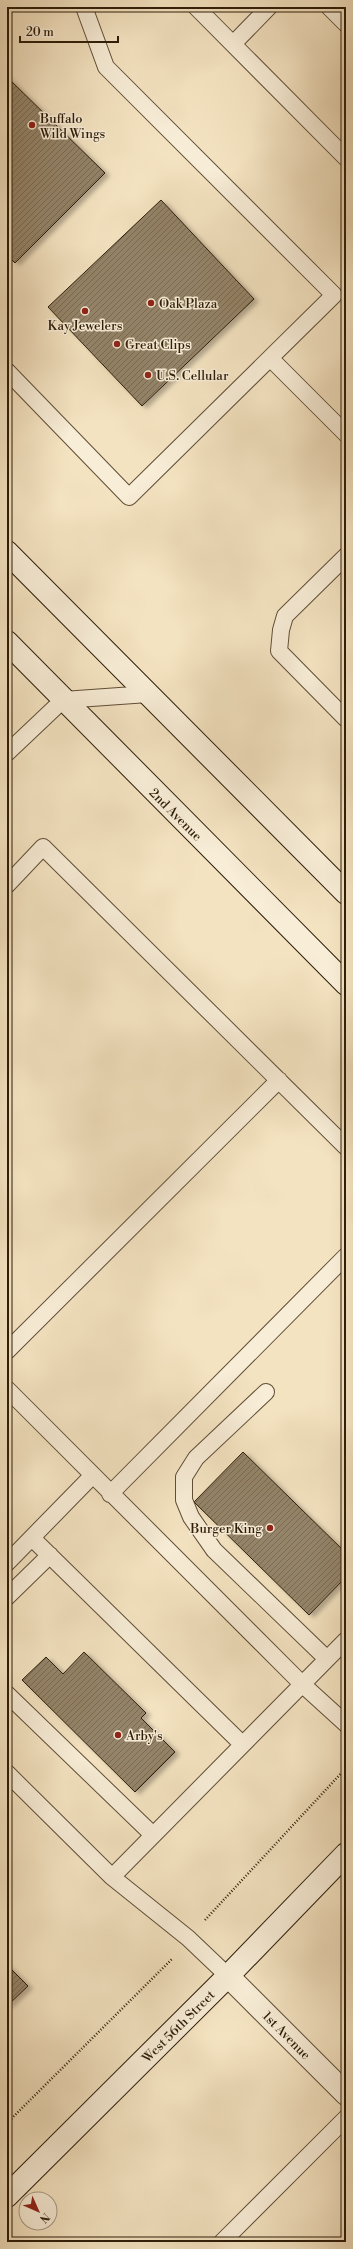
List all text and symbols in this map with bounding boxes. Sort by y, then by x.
scale bar [20,18,118,44]
text: 20 m [26,25,54,40]
place label: Buffalo Wild Wings [39,111,106,142]
marker: Buffalo Wild Wings [27,120,37,130]
place label: Oak Plaza [159,296,218,312]
marker: Oak Plaza [146,298,156,308]
marker: Kay Jewelers [80,306,90,316]
place label: Kay Jewelers [48,318,123,334]
place label: Great Clips [125,337,191,353]
marker: Great Clips [112,339,122,349]
place label: U.S. Cellular [156,368,229,384]
marker: U.S. Cellular [143,370,153,380]
street label: 2nd Avenue [146,785,205,845]
place label: Burger King [189,1521,262,1537]
marker: Burger King [265,1523,275,1533]
place label: Arby's [125,1728,163,1744]
marker: Arby's [113,1730,123,1740]
street label: West 56th Street [138,1987,219,2067]
street label: 1st Avenue [259,2008,314,2063]
north arrow [18,2191,58,2231]
text: N [36,2209,52,2226]

